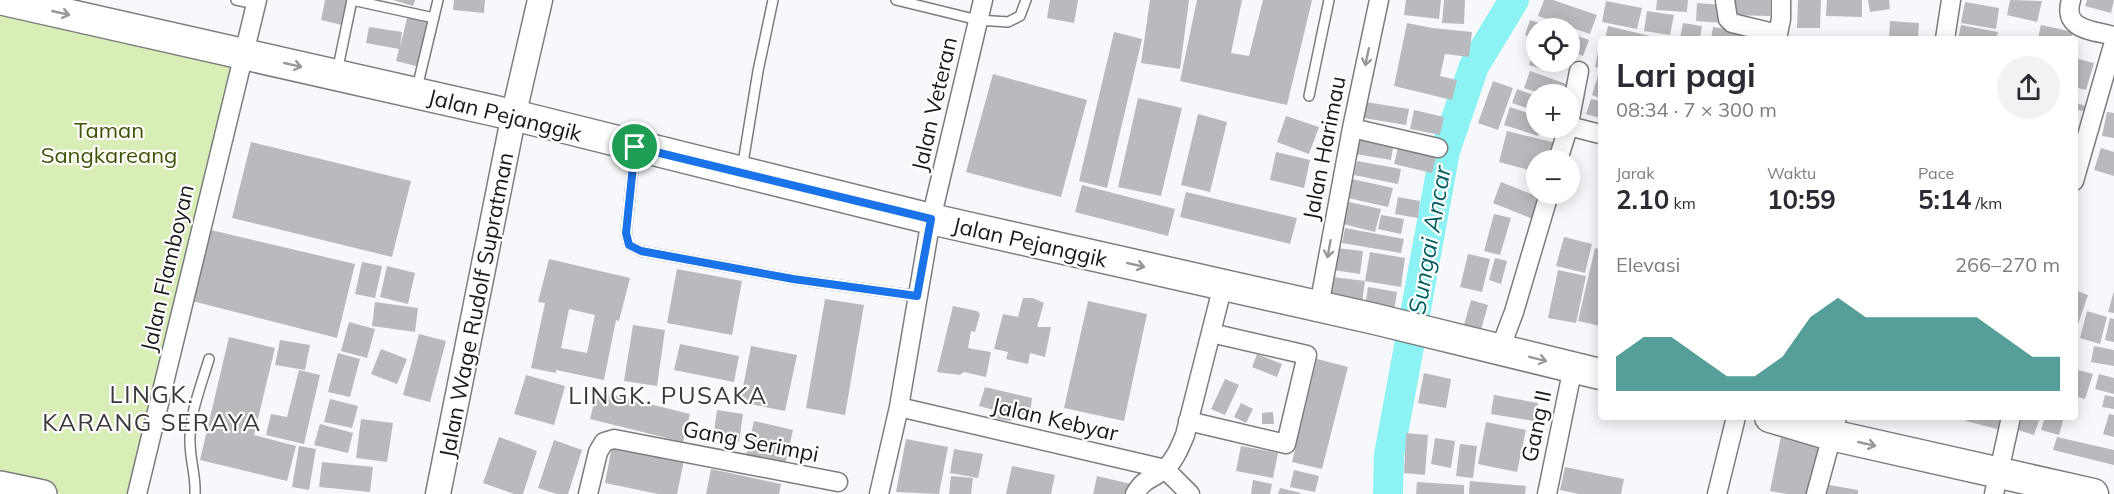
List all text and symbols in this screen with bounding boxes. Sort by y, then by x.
one-way arrow [52,7,71,19]
map controls [1526,18,1580,204]
button: locate [1526,18,1580,72]
street label: Jalan Veteran [905,34,963,174]
one-way arrow [1361,47,1372,66]
text: Lari pagi [1616,54,1756,95]
button: share [1997,56,2060,119]
one-way arrow [283,59,302,71]
street label: Jalan Harimau [1296,74,1352,222]
street label: Jalan Pejanggik [425,82,586,148]
button: + [1526,84,1580,138]
text: 08:34 · 7 × 300 m [1616,97,1777,122]
park label: Taman Sangkareang [41,116,177,169]
pin [609,121,660,172]
icon: arrive [618,130,651,163]
street label: Jalan Wage Rudolf Supratman [433,150,519,460]
button: − [1526,150,1580,204]
water label: Sungai Ancar [1401,162,1457,317]
text: Jarak [1616,163,1654,183]
text: Waktu [1767,163,1816,183]
text: Pace [1918,163,1954,183]
street label: Jalan Flamboyan [134,182,200,354]
text: 2.10 [1616,183,1669,216]
text: 10:59 [1767,183,1836,216]
text: 5:14 [1918,183,1971,216]
text: km [1669,193,1696,213]
text: /km [1971,193,2002,213]
street label: Jalan Pejanggik [950,211,1111,274]
one-way arrow [1323,238,1334,258]
text: Elevasi [1616,252,1680,277]
text: 266–270 m [1955,252,2060,277]
one-way arrow [1126,260,1145,272]
one-way arrow [1528,353,1547,365]
district label: LINGK. KARANG SERAYA [42,379,262,437]
district label: LINGK. PUSAKA [568,380,768,410]
street label: Gang II [1515,388,1557,464]
street label: Jalan Kebyar [989,391,1121,447]
street label: Gang Serimpi [681,414,821,468]
one-way arrow [1858,438,1877,450]

